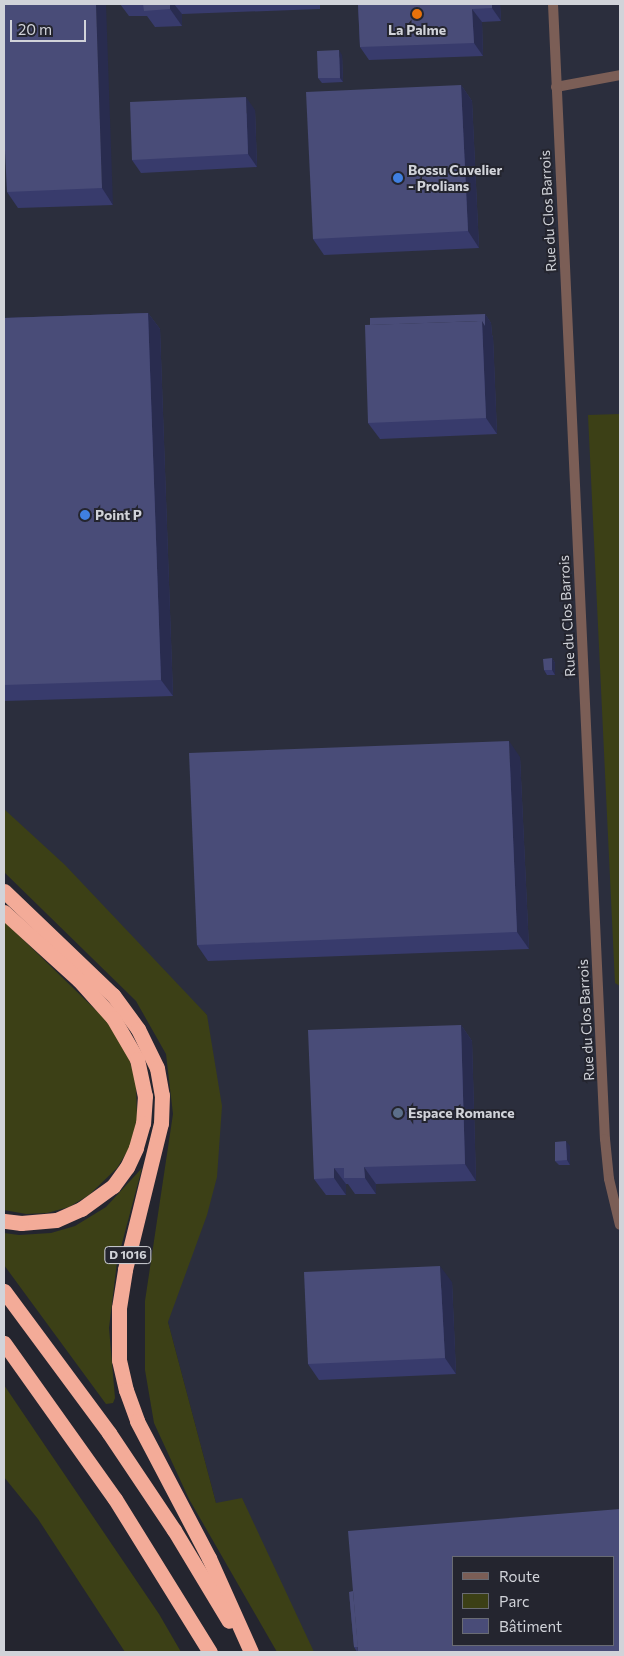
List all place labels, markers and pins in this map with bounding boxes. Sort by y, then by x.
marker: La Palme [411,8,423,20]
place label: La Palme [388,22,446,38]
place label: Bossu Cuvelier - Prolians [408,162,502,194]
marker: Bossu Cuvelier - Prolians [392,172,404,184]
place label: Point P [95,507,142,523]
marker: Point P [79,509,91,521]
place label: Espace Romance [408,1105,515,1121]
marker: Espace Romance [392,1107,404,1119]

